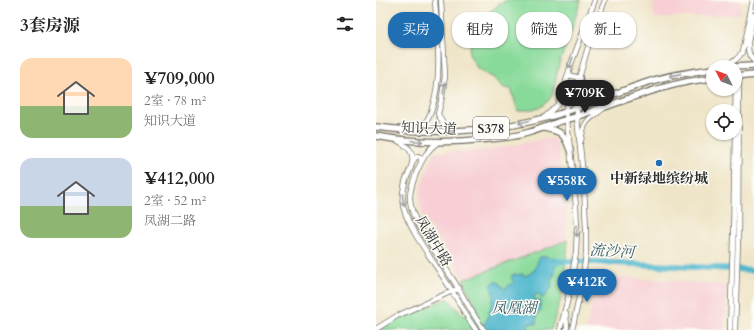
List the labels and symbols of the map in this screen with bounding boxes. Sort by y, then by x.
one-way arrow [567,56,575,68]
north arrow [706,60,742,96]
one-way arrow [668,72,681,80]
pin: ¥709K [557,80,613,114]
one-way arrow [440,82,448,95]
road number: S378 [473,117,509,139]
street label: 知识大道 [401,118,457,139]
one-way arrow [518,119,531,126]
one-way arrow [410,137,423,145]
marker: 中新绿地缤纷城 [654,158,664,168]
pin: ¥558K [539,168,595,202]
place label: 中新绿地缤纷城 [610,169,708,188]
one-way arrow [399,193,407,206]
street label: 凤湖中路 [411,212,456,270]
one-way arrow [573,224,581,237]
water label: 流沙河 [589,240,638,262]
pin: ¥412K [559,269,615,303]
water label: 凤凰湖 [491,298,539,318]

